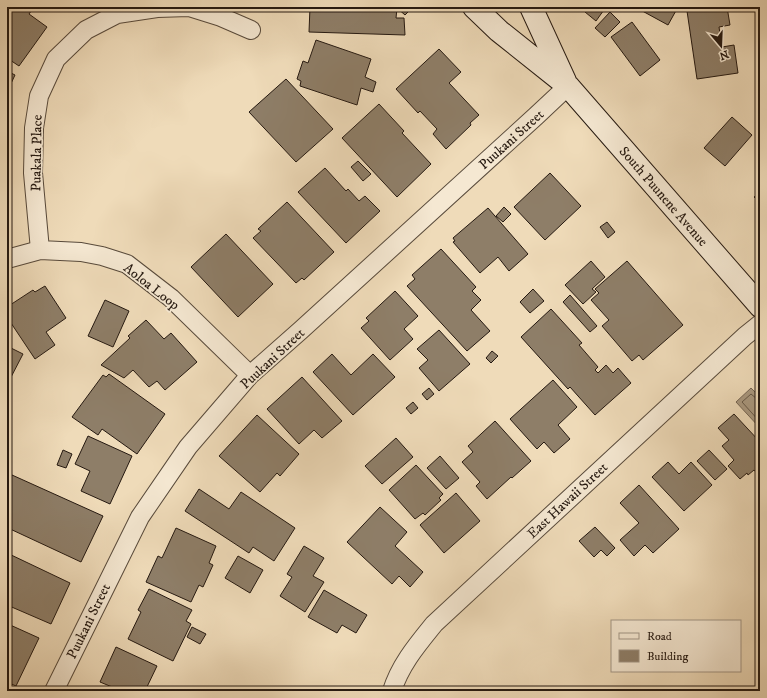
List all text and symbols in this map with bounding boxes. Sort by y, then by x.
north arrow [701,26,741,66]
text: N [717,46,730,63]
street label: Puukani Street [475,105,548,174]
street label: Puakala Place [27,114,47,192]
street label: South Puunene Avenue [615,143,712,251]
street label: Aoloa Loop [120,259,183,314]
street label: Puukani Street [237,324,309,393]
street label: East Hawaii Street [524,458,612,543]
street label: Puukani Street [63,580,115,662]
legend [611,620,741,672]
text: Road [647,629,672,644]
text: Building [647,649,688,664]

